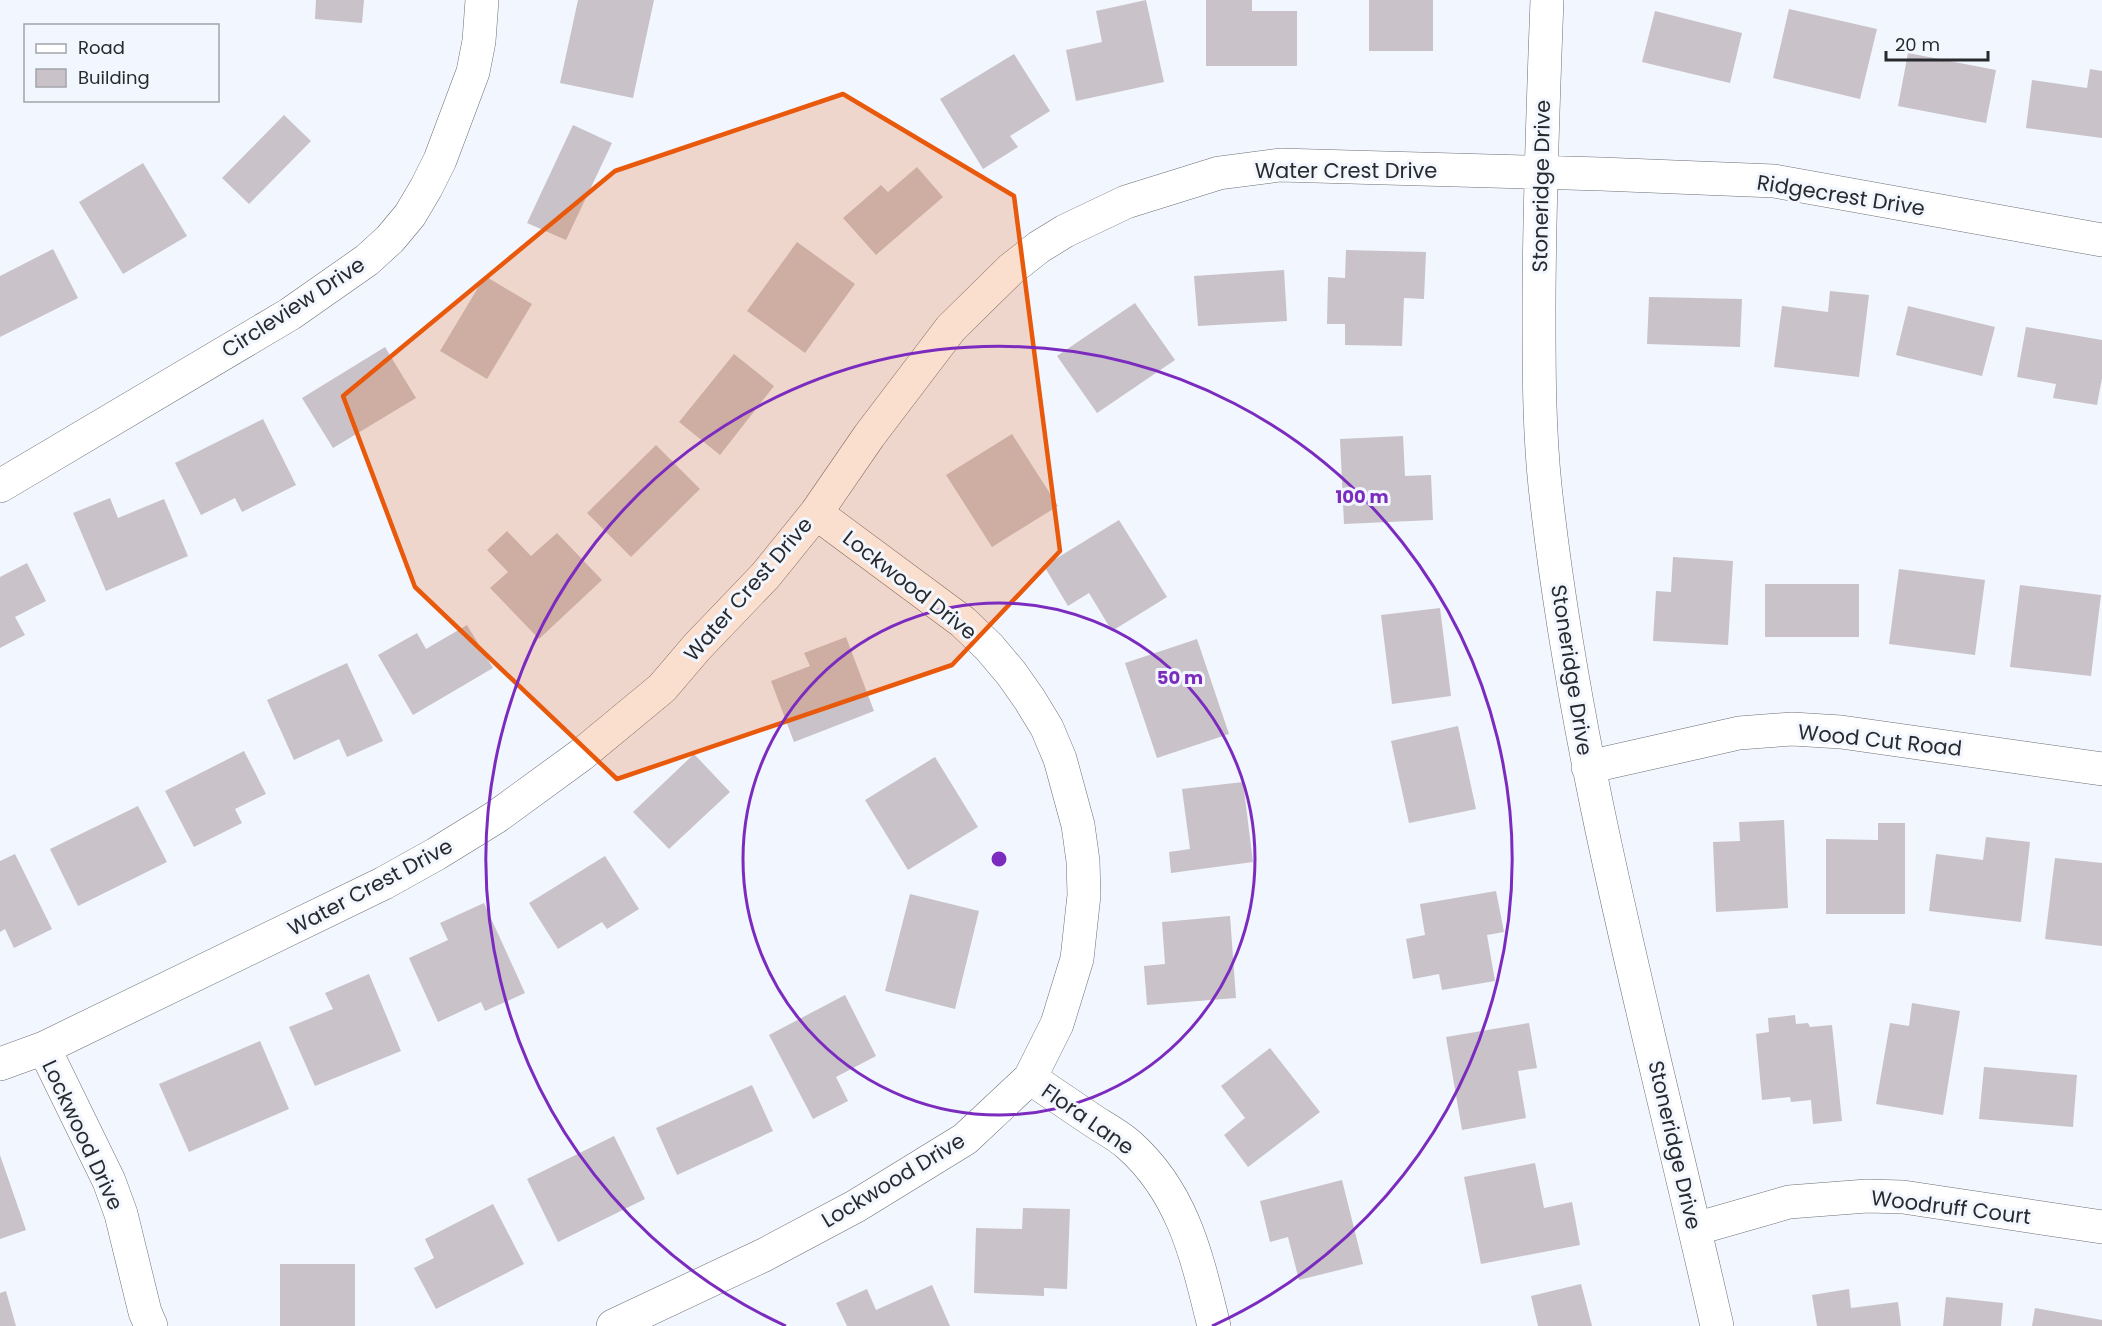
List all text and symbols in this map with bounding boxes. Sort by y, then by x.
legend [24,24,219,102]
scale bar [1886,24,1988,62]
text: 20 m [1895,32,1940,57]
text: Road [78,35,125,60]
text: Building [78,65,150,90]
street label: Stoneridge Drive [1525,99,1557,273]
street label: Water Crest Drive [1255,156,1437,185]
street label: Ridgecrest Drive [1755,167,1927,223]
street label: Circleview Drive [216,250,370,364]
text: 100 m [1335,484,1389,509]
street label: Water Crest Drive [677,511,819,667]
street label: Lockwood Drive [837,524,983,646]
street label: Stoneridge Drive [1544,583,1600,757]
text: 50 m [1157,665,1203,690]
street label: Wood Cut Road [1797,717,1963,763]
street label: Water Crest Drive [283,831,457,943]
centre of rings [989,849,1009,869]
street label: Lockwood Drive [35,1055,131,1215]
street label: Stoneridge Drive [1641,1058,1709,1232]
street label: Flora Lane [1036,1077,1140,1161]
street label: Lockwood Drive [816,1126,970,1234]
street label: Woodruff Court [1869,1183,2033,1231]

